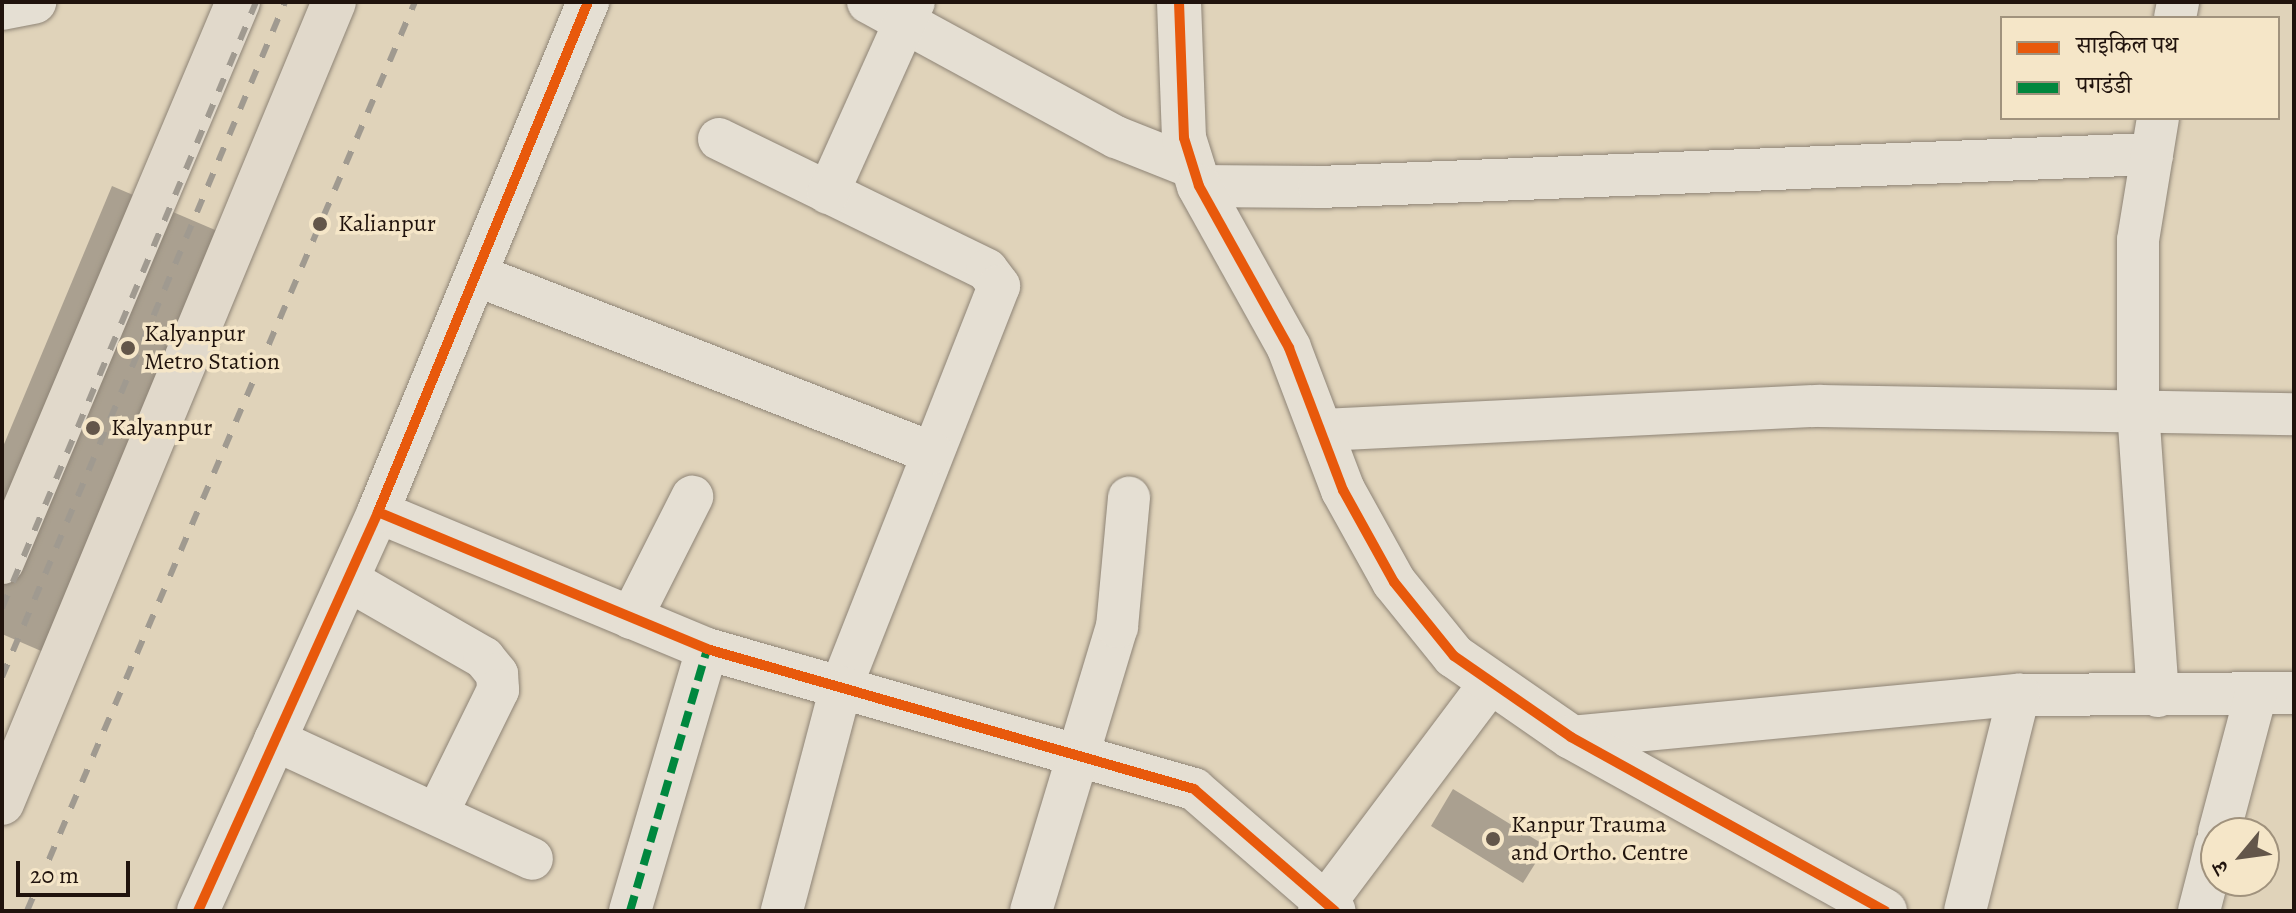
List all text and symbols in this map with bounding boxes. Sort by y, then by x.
legend [2000,16,2280,120]
text: साइकिल पथ [2076,29,2178,61]
text: पगडंडी [2076,69,2132,101]
place label: Kalianpur [338,210,436,238]
marker: Kalianpur [309,213,331,235]
place label: Kalyanpur Metro Station [144,320,280,376]
marker: Kalyanpur Metro Station [119,339,137,357]
place label: Kalyanpur [111,414,212,442]
marker: Kalyanpur [82,417,104,439]
place label: Kanpur Trauma and Ortho. Centre [1511,811,1689,867]
north arrow [2200,817,2280,897]
marker: Kanpur Trauma and Ortho. Centre [1482,828,1504,850]
scale bar [20,845,134,895]
text: उ [2205,856,2237,880]
text: 20 m [30,859,79,891]

